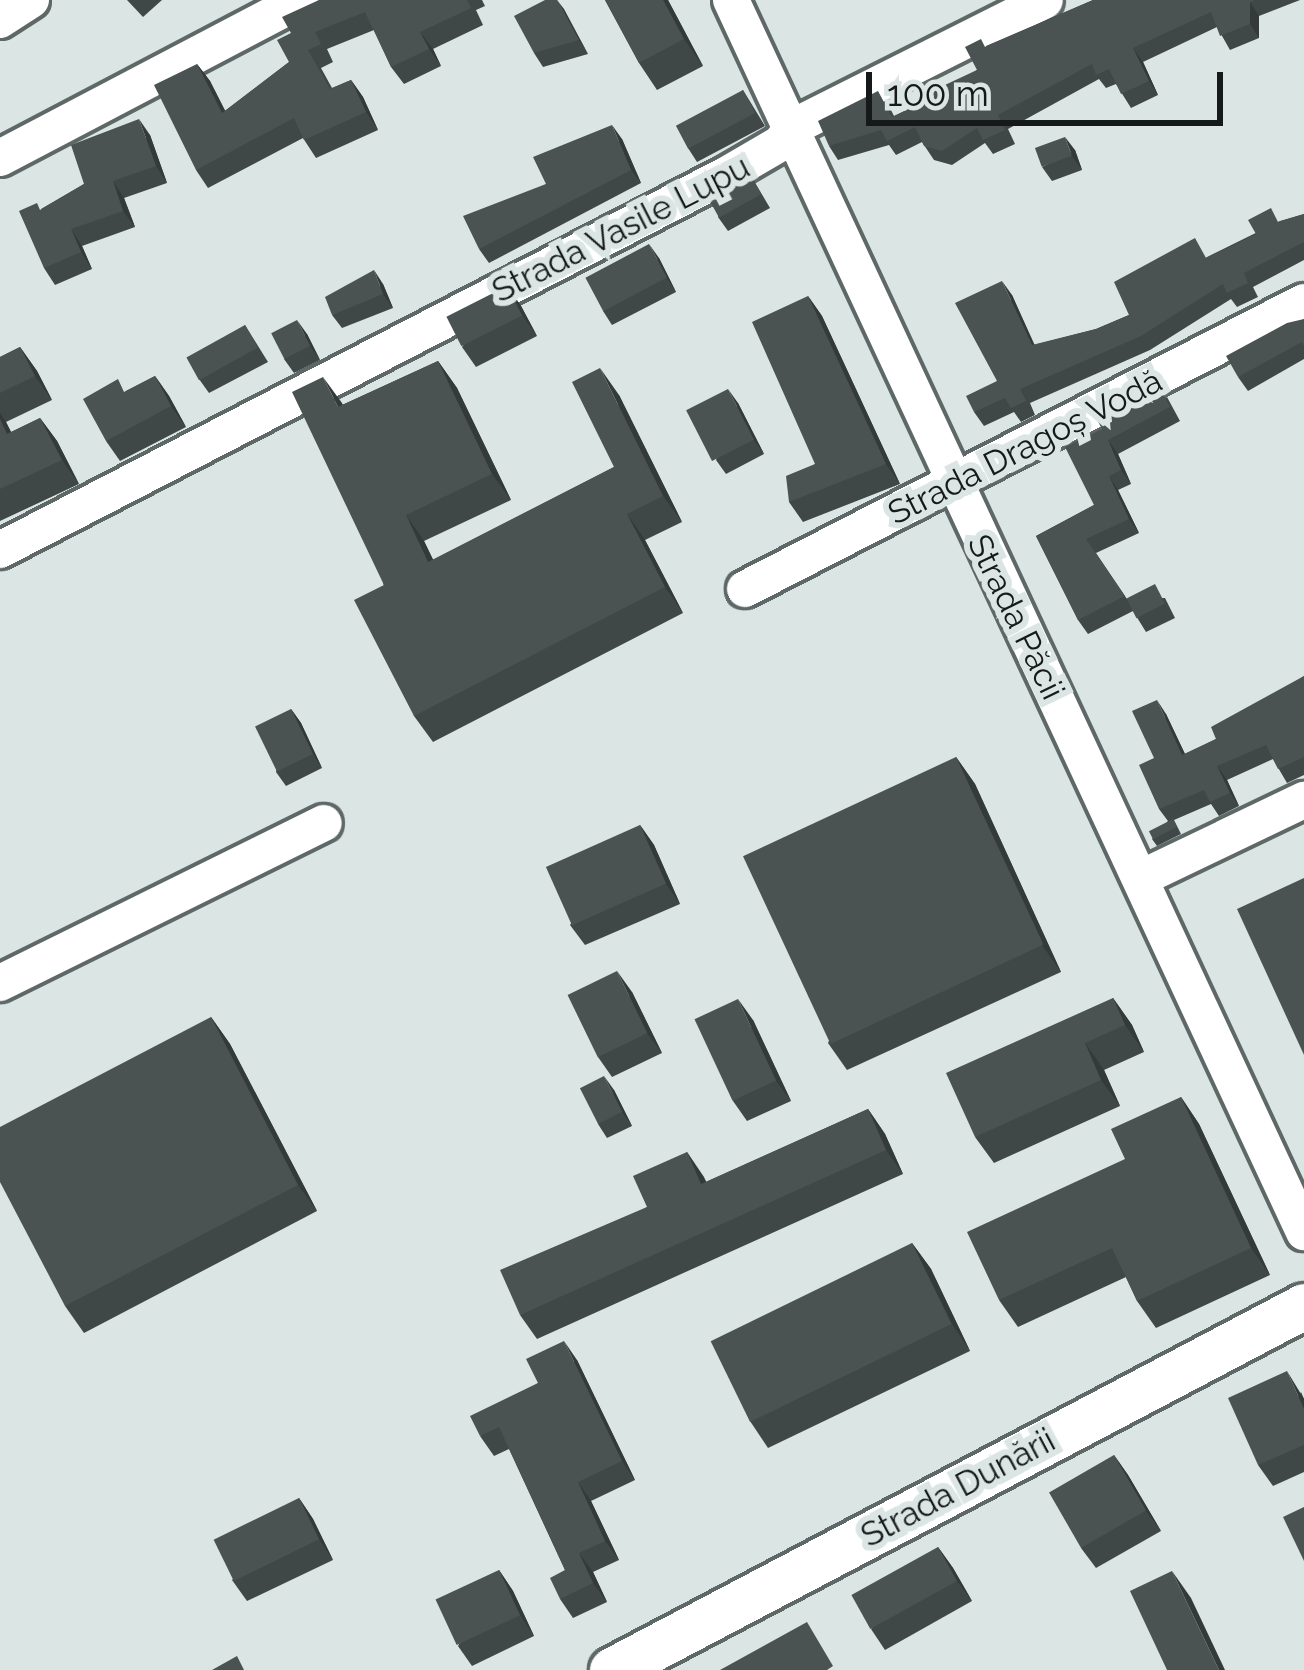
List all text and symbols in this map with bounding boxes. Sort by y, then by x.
scale bar [872,48,1229,122]
text: 100 m [887,72,989,114]
street label: Strada Vasile Lupu [485,147,757,311]
street label: Strada Dragoș Vodă [881,361,1169,533]
street label: Strada Păcii [959,528,1073,706]
street label: Strada Dunării [854,1420,1062,1556]

